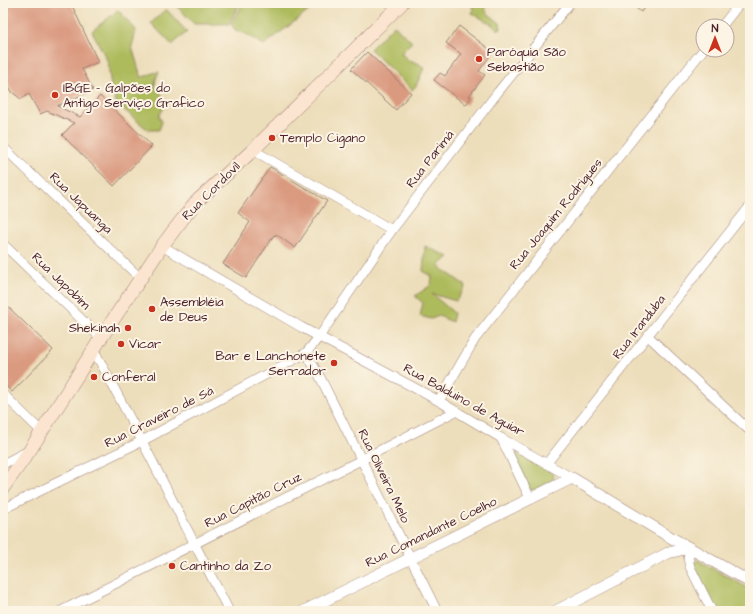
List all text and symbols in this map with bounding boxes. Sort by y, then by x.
north arrow [695,18,735,58]
text: N [712,21,719,36]
place label: Paróquia São Sebastião [487,43,566,76]
marker: Paróquia São Sebastião [474,54,484,64]
place label: IBGE - Galpões do Antigo Serviço Grafico [63,79,205,113]
marker: IBGE - Galpões do Antigo Serviço Grafico [50,90,60,100]
street label: Rua Parimá [402,126,458,192]
place label: Templo Cigano [280,129,366,148]
marker: Templo Cigano [267,133,277,143]
street label: Rua Joaquim Rodrigues [505,154,608,274]
street label: Rua Cordovil [178,158,244,224]
street label: Rua Japuanga [45,168,117,239]
street label: Rua Japobim [28,248,95,314]
street label: Rua Iranduba [608,291,670,363]
place label: Assembléia de Deus [160,293,224,326]
marker: Assembléia de Deus [147,304,157,314]
place label: Shekinah [69,319,121,337]
marker: Shekinah [123,323,133,333]
place label: Vicar [129,335,161,353]
marker: Vicar [116,339,126,349]
place label: Bar e Lanchonete Serrador [216,347,326,380]
marker: Bar e Lanchonete Serrador [329,358,339,368]
street label: Rua Balduino de Aguiar [400,359,528,442]
place label: Conferal [102,368,156,386]
marker: Conferal [89,372,99,382]
street label: Rua Craveiro de Sá [101,382,217,452]
street label: Rua Oliveira Melo [353,426,415,527]
street label: Rua Capitão Cruz [201,468,305,532]
street label: Rua Comandante Coelho [362,492,500,572]
place label: Cantinho da Zo [180,557,272,575]
marker: Cantinho da Zo [167,561,177,571]

